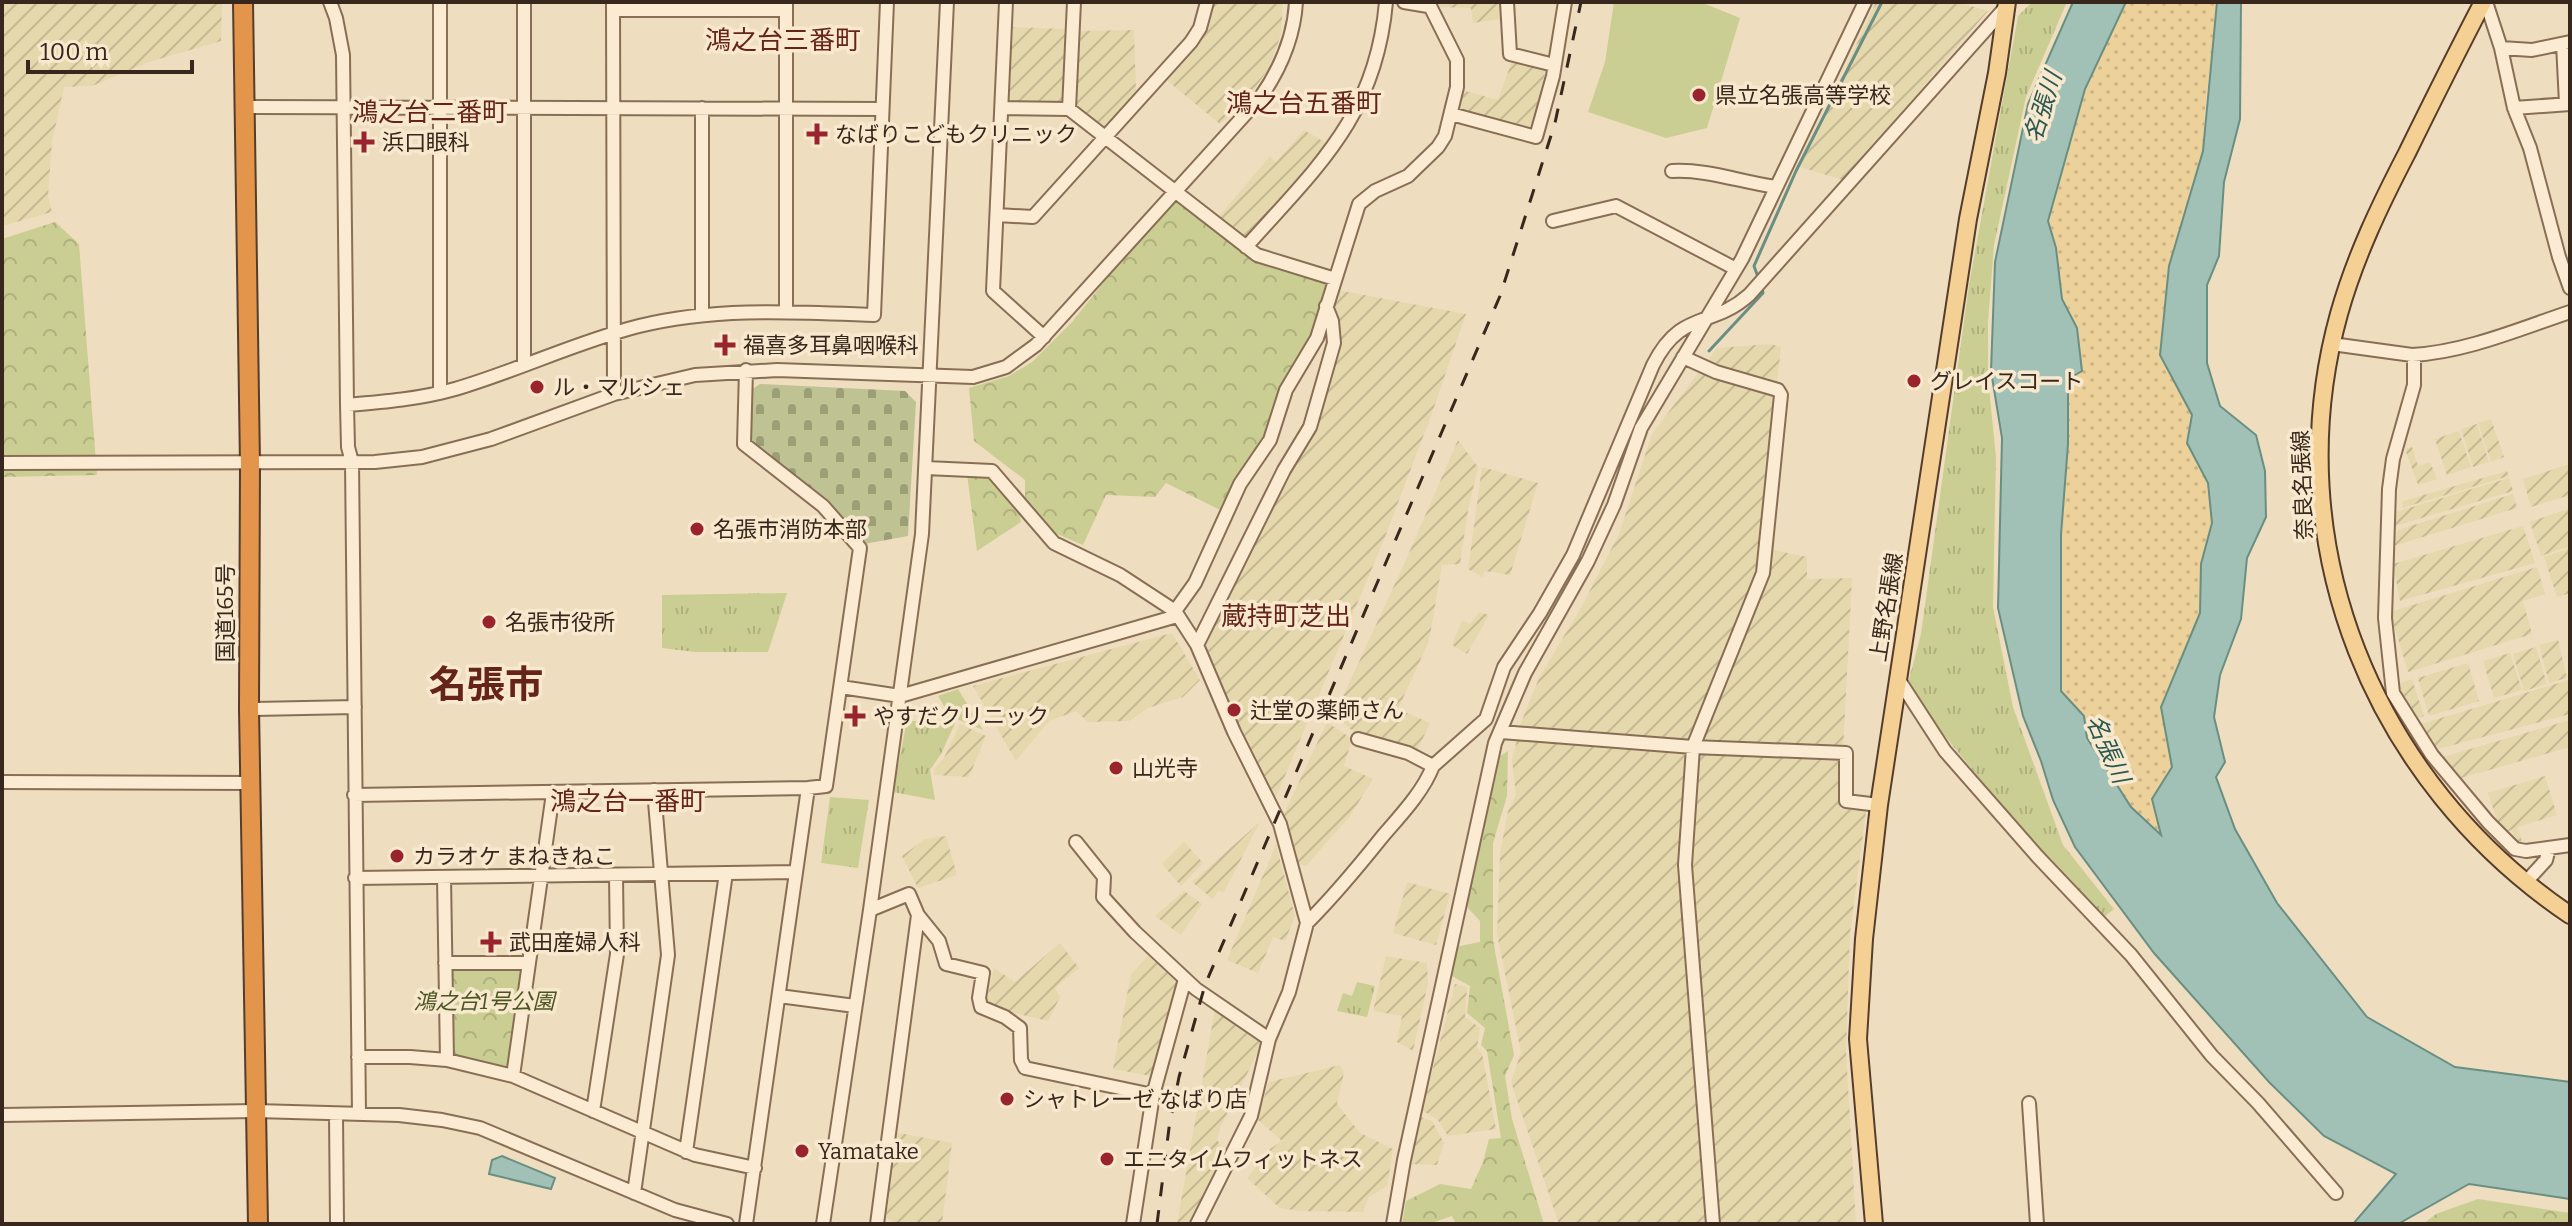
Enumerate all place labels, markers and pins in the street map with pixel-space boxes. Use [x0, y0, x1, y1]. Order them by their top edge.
place label: 県立名張高等学校 [1715, 82, 1891, 109]
marker: 県立名張高等学校 [1690, 86, 1708, 104]
place label: なばりこどもクリニック [835, 121, 1077, 148]
marker: なばりこどもクリニック [806, 123, 828, 145]
place label: 浜口眼科 [382, 129, 470, 156]
marker: 浜口眼科 [353, 131, 375, 153]
place label: 福喜多耳鼻咽喉科 [743, 332, 919, 359]
marker: 福喜多耳鼻咽喉科 [714, 334, 736, 356]
place label: グレイスコート [1930, 368, 2083, 395]
marker: グレイスコート [1905, 372, 1923, 390]
place label: ル・マルシェ [553, 374, 685, 401]
marker: ル・マルシェ [528, 378, 546, 396]
place label: 名張市消防本部 [713, 516, 867, 543]
marker: 名張市消防本部 [688, 520, 706, 538]
place label: 名張市役所 [505, 609, 615, 636]
marker: 名張市役所 [480, 613, 498, 631]
place label: 辻堂の薬師さん [1250, 697, 1404, 724]
marker: 辻堂の薬師さん [1225, 701, 1243, 719]
place label: やすだクリニック [873, 703, 1049, 730]
marker: やすだクリニック [844, 705, 866, 727]
place label: 山光寺 [1132, 755, 1198, 782]
marker: 山光寺 [1107, 759, 1125, 777]
place label: カラオケ まねきねこ [413, 843, 615, 870]
marker: カラオケ まねきねこ [388, 847, 406, 865]
place label: 武田産婦人科 [509, 929, 641, 956]
marker: 武田産婦人科 [480, 931, 502, 953]
place label: シャトレーゼ なばり店 [1023, 1086, 1247, 1113]
marker: シャトレーゼ なばり店 [998, 1090, 1016, 1108]
place label: Yamatake [818, 1138, 919, 1165]
marker: Yamatake [793, 1142, 811, 1160]
place label: エニタイムフィットネス [1123, 1146, 1363, 1173]
marker: エニタイムフィットネス [1098, 1150, 1116, 1168]

